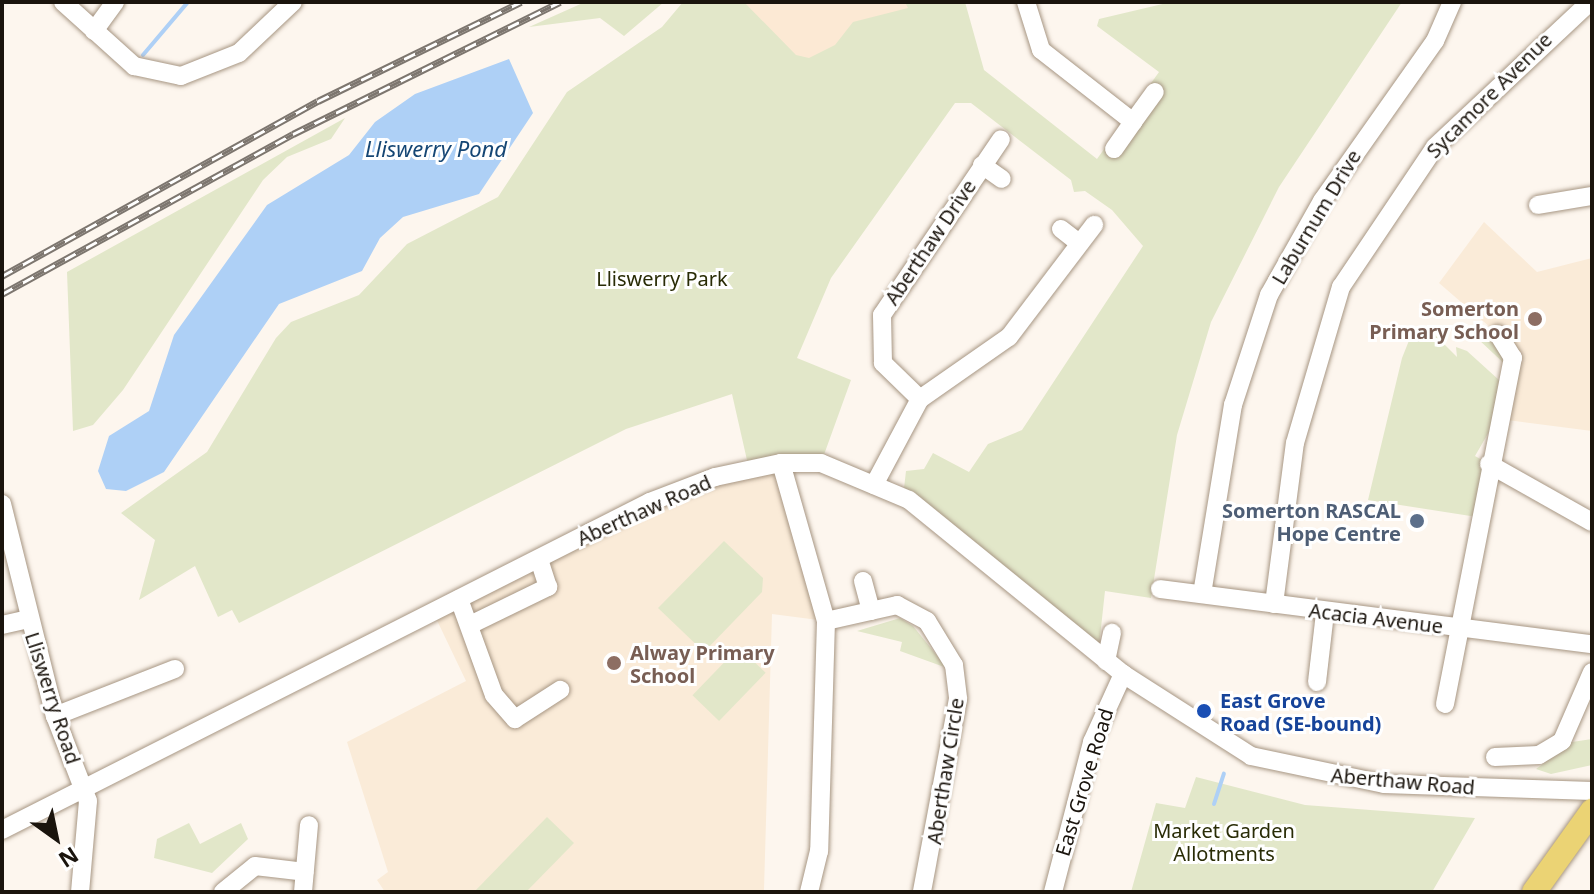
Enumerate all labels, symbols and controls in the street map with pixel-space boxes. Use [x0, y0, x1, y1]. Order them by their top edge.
street label: Sycamore Avenue [1421, 27, 1557, 163]
water label: Lliswerry Pond [365, 136, 507, 162]
street label: Laburnum Drive [1266, 145, 1366, 289]
street label: Aberthaw Drive [879, 175, 981, 309]
park label: Lliswerry Park [596, 266, 728, 290]
place label: Somerton Primary School [1369, 296, 1519, 343]
marker: Somerton Primary School [1526, 310, 1544, 328]
street label: Aberthaw Road [573, 470, 715, 550]
place label: Somerton RASCAL Hope Centre [1222, 498, 1401, 545]
marker: Somerton RASCAL Hope Centre [1408, 512, 1426, 530]
street label: Acacia Avenue [1308, 598, 1444, 638]
street label: Lliswerry Road [20, 629, 86, 767]
place label: Alway Primary School [630, 640, 775, 687]
marker: Alway Primary School [605, 654, 623, 672]
place label: East Grove Road (SE-bound) [1220, 688, 1381, 735]
street label: Aberthaw Circle [922, 696, 968, 846]
marker: East Grove Road (SE-bound) [1195, 702, 1213, 720]
street label: East Grove Road [1050, 705, 1118, 859]
street label: Aberthaw Road [1330, 763, 1476, 799]
north arrow [16, 798, 96, 878]
park label: Market Garden Allotments [1153, 818, 1295, 865]
text: N [53, 841, 85, 876]

